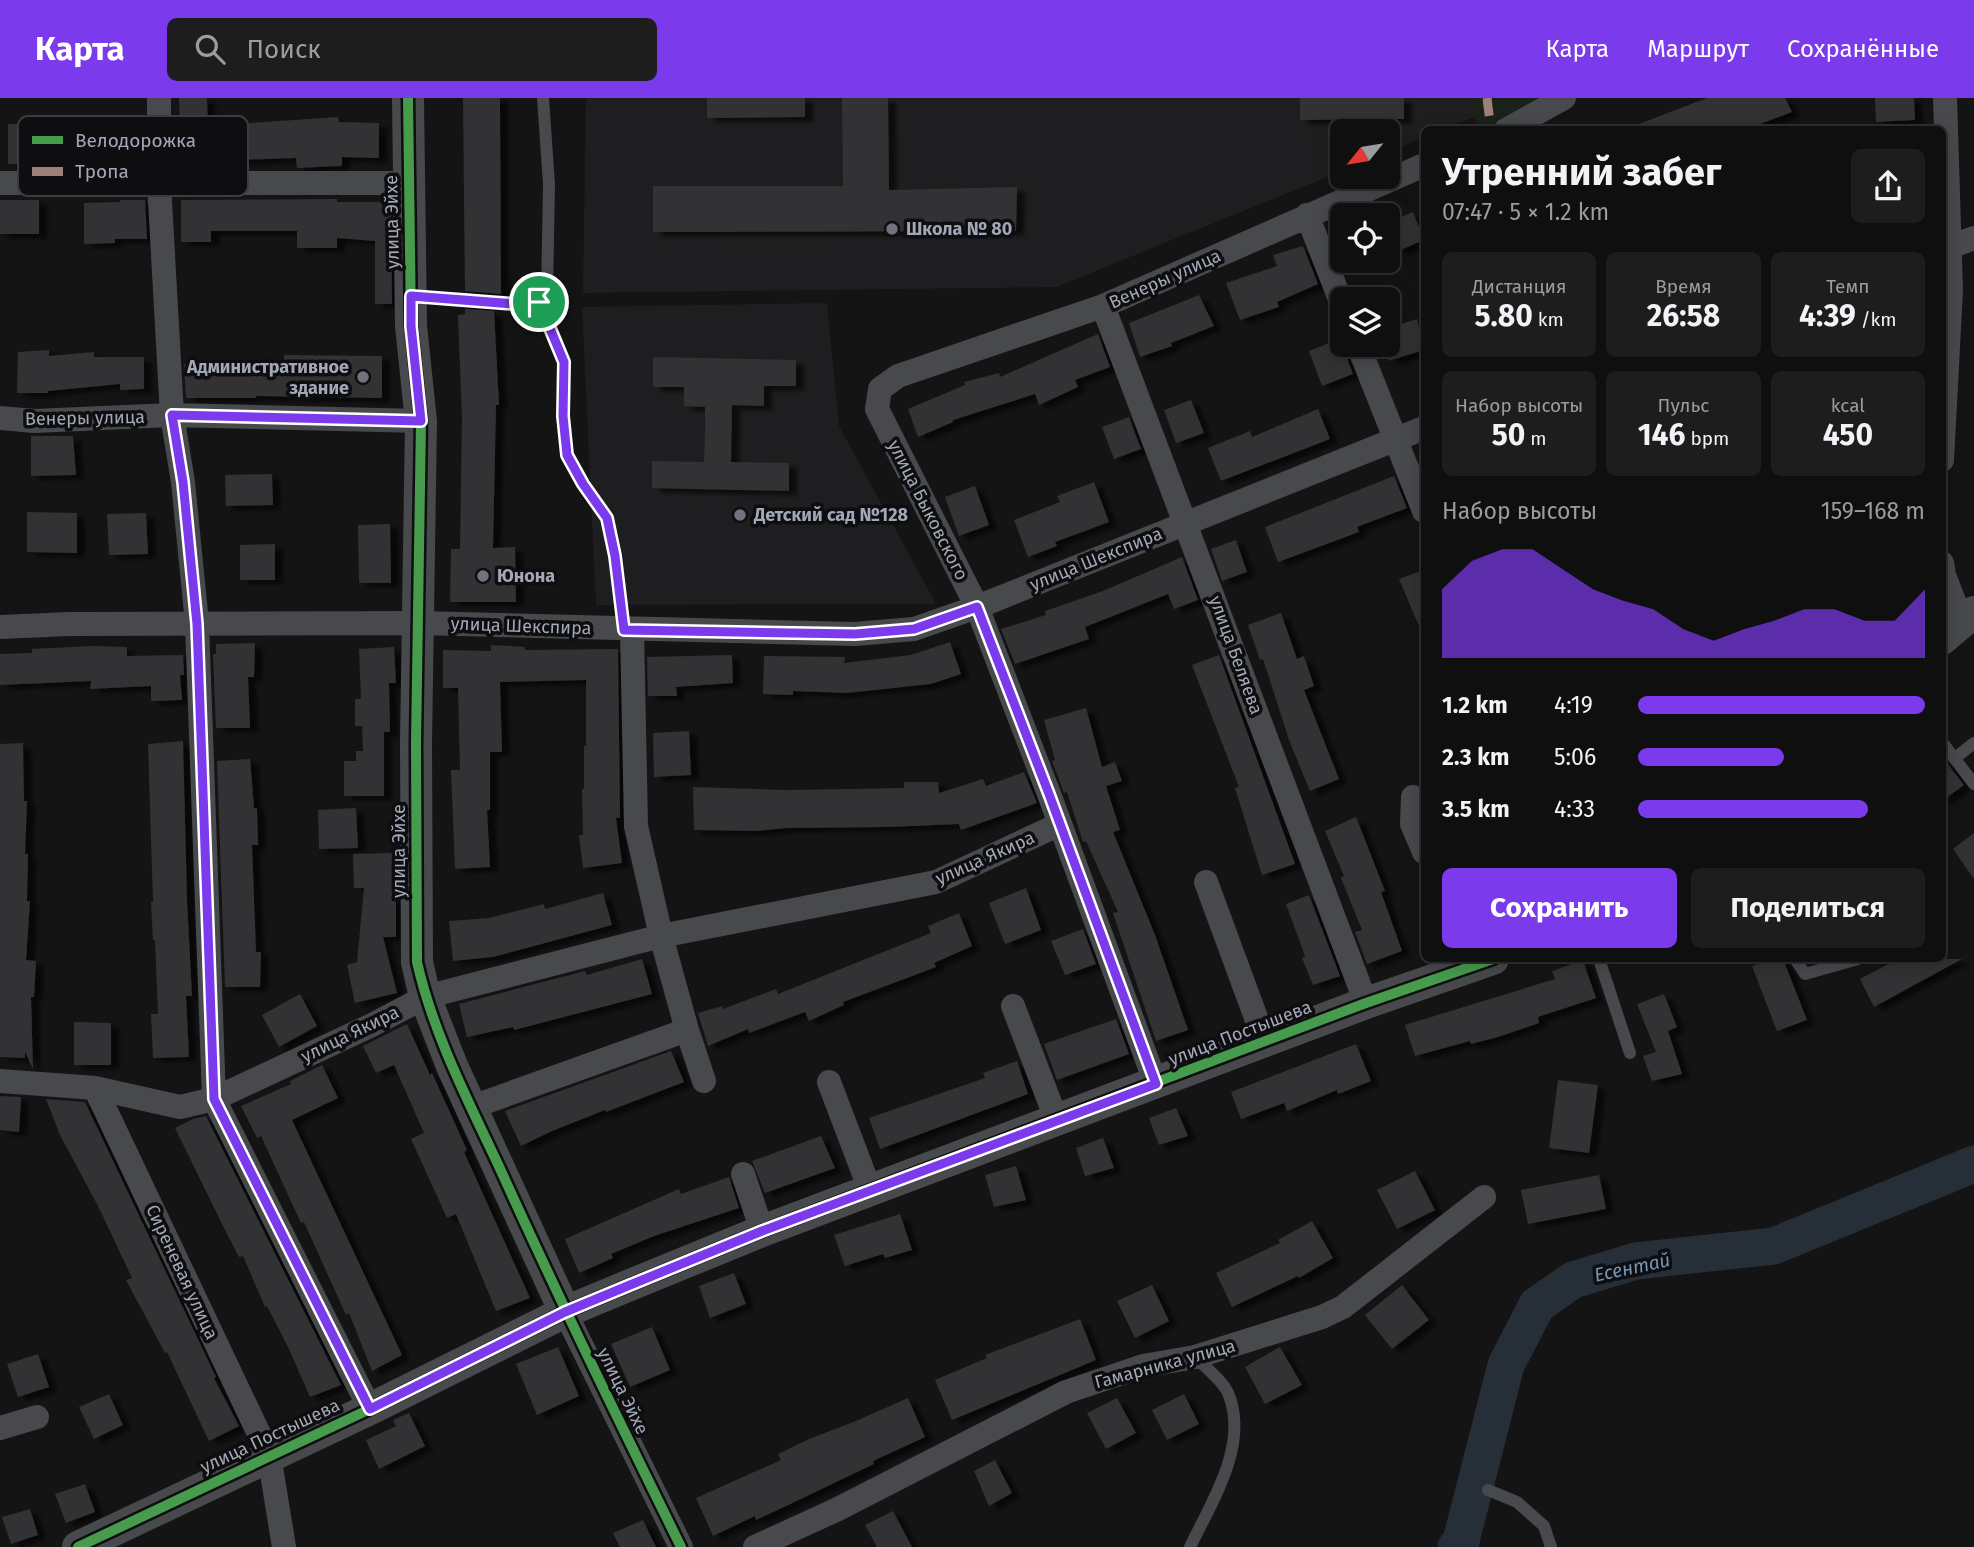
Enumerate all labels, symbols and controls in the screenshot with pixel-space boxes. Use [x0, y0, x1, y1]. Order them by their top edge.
search box [167, 18, 657, 81]
text: Карта [35, 29, 125, 69]
icon: search [191, 30, 229, 68]
text: Поиск [247, 34, 321, 65]
text: Карта [1546, 35, 1609, 63]
text: Маршрут [1647, 35, 1749, 63]
text: Сохранённые [1787, 35, 1939, 63]
legend [18, 116, 248, 196]
north arrow [1330, 119, 1400, 189]
map controls [1330, 119, 1400, 357]
text: Велодорожка [75, 129, 196, 152]
text: Утренний забег [1442, 149, 1721, 195]
button: share [1851, 149, 1925, 223]
text: Тропа [75, 160, 129, 183]
street label: улица Эйхе [380, 175, 404, 269]
text: 07:47 · 5 × 1.2 km [1442, 198, 1609, 226]
button: locate [1330, 203, 1400, 273]
place label: Школа № 80 [906, 218, 1012, 240]
marker: Школа № 80 [884, 221, 900, 237]
street label: Венеры улица [1106, 245, 1224, 313]
pin [509, 272, 569, 332]
text: Дистанция [1472, 275, 1566, 298]
text: Время [1655, 275, 1712, 298]
text: Темп [1826, 275, 1869, 298]
icon: arrive [520, 283, 558, 321]
button: layers [1330, 287, 1400, 357]
text: 5.80 [1475, 298, 1533, 334]
text: 26:58 [1647, 298, 1720, 334]
text: 4:39 [1799, 298, 1856, 334]
text: km [1533, 308, 1564, 331]
text: /km [1856, 308, 1897, 331]
place label: Административное здание [186, 356, 349, 399]
marker: Административное здание [355, 369, 371, 385]
text: Набор высоты [1455, 394, 1583, 417]
text: Пульс [1658, 394, 1709, 417]
text: kcal [1831, 394, 1865, 417]
street label: Венеры улица [25, 406, 145, 430]
text: 50 [1492, 417, 1525, 453]
text: 146 [1638, 417, 1685, 453]
text: 450 [1823, 417, 1873, 453]
text: m [1525, 427, 1547, 450]
text: bpm [1685, 427, 1729, 450]
street label: улица Быковского [883, 436, 973, 584]
text: Набор высоты [1442, 497, 1597, 525]
text: 159–168 m [1821, 497, 1925, 525]
place label: Детский сад №128 [753, 504, 908, 526]
marker: Детский сад №128 [732, 507, 748, 523]
street label: улица Шекспира [1027, 522, 1165, 596]
place label: Юнона [497, 565, 555, 587]
marker: Юнона [475, 568, 491, 584]
street label: улица Беляева [1204, 593, 1268, 717]
street label: улица Шекспира [450, 613, 592, 639]
text: 1.2 km [1442, 691, 1508, 719]
text: 4:19 [1554, 691, 1593, 719]
text: 2.3 km [1442, 743, 1509, 771]
text: 5:06 [1554, 743, 1596, 771]
text: 3.5 km [1442, 795, 1510, 823]
text: 4:33 [1554, 795, 1595, 823]
street label: улица Эйхе [388, 804, 410, 898]
street label: улица Якира [932, 826, 1038, 890]
button: Сохранить [1442, 868, 1677, 948]
button: Поделиться [1691, 868, 1925, 948]
street label: улица Постышева [1165, 996, 1315, 1070]
street label: улица Якира [297, 1001, 403, 1067]
street label: Сиреневая улица [141, 1201, 223, 1343]
water label: Есентай [1592, 1248, 1672, 1287]
street label: Гамарника улица [1092, 1335, 1238, 1393]
street label: улица Эйхе [593, 1344, 653, 1438]
street label: улица Постышева [197, 1394, 343, 1478]

